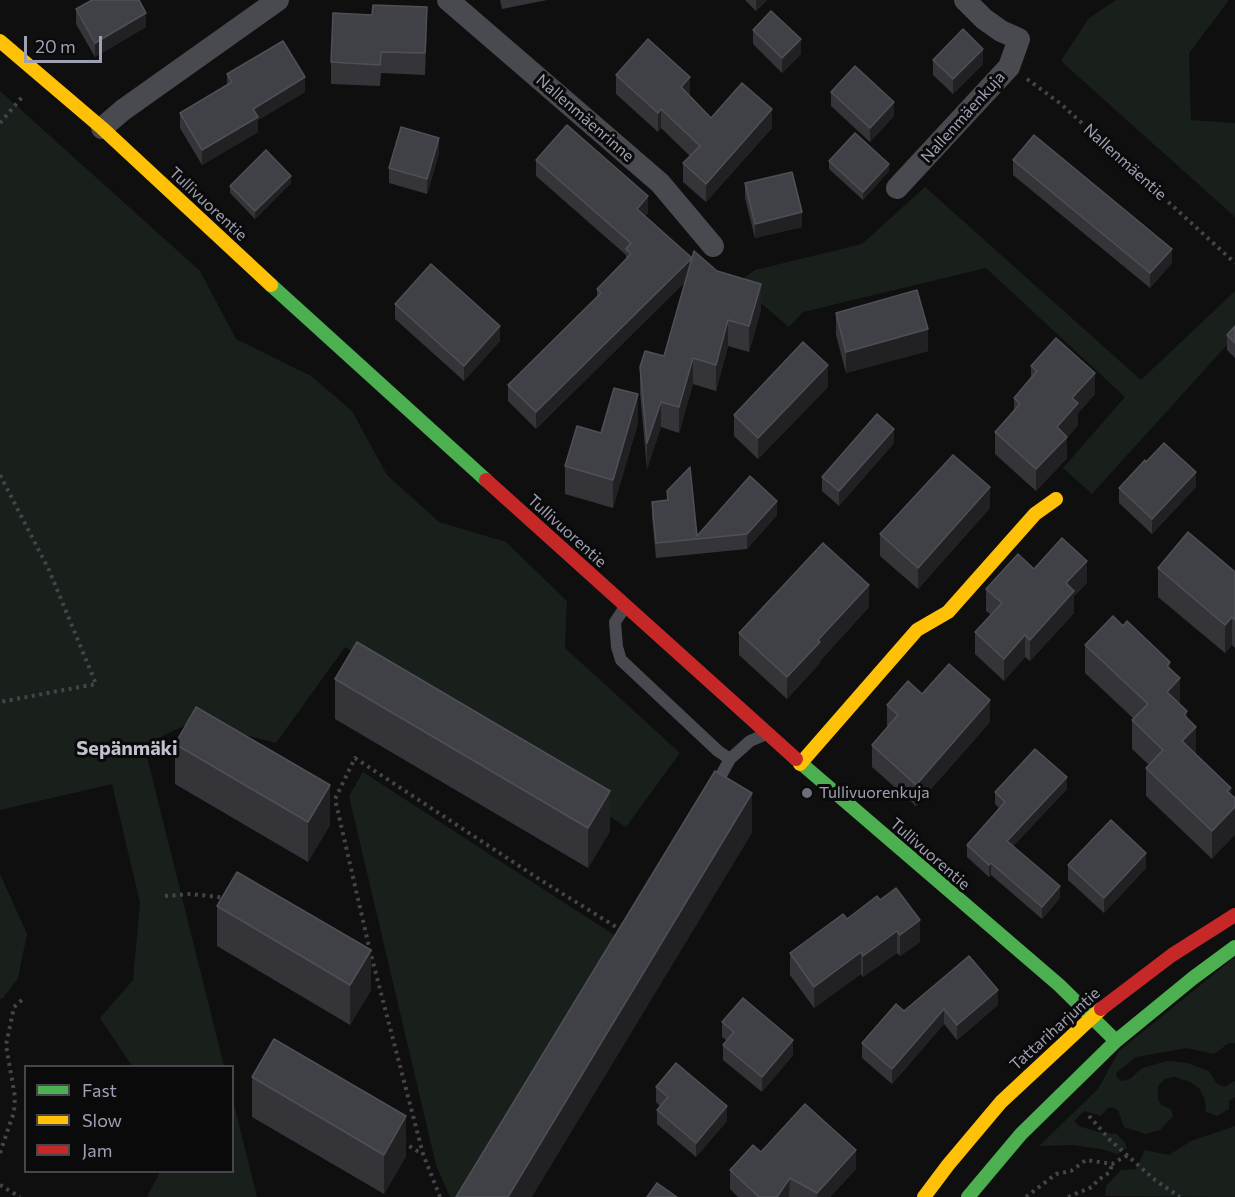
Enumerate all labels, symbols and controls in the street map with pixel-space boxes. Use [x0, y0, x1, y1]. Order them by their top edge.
scale bar [27, 24, 105, 62]
text: 20 m [35, 35, 76, 57]
street label: Nallenmäenkuja [917, 67, 1009, 167]
street label: Nallenmäenrinne [532, 70, 638, 166]
street label: Nallenmäentie [1080, 120, 1170, 204]
street label: Tullivuorentie [165, 163, 251, 245]
street label: Tullivuorentie [524, 491, 610, 571]
district label: Sepänmäki [76, 736, 178, 760]
place label: Tullivuorenkuja [819, 783, 930, 803]
marker: Tullivuorenkuja [800, 786, 814, 800]
street label: Tullivuorentie [886, 814, 974, 894]
street label: Tattariharjuntie [1006, 984, 1104, 1074]
legend [24, 1065, 234, 1173]
text: Fast [82, 1079, 117, 1101]
text: Slow [82, 1109, 122, 1131]
text: Jam [82, 1139, 112, 1161]

